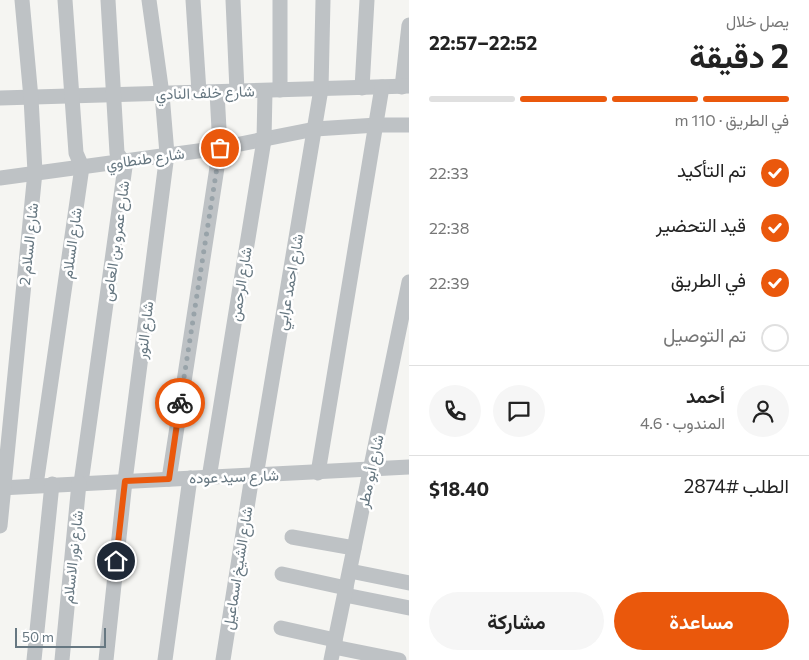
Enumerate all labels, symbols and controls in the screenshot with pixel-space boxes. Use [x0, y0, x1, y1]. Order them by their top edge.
text: يصل خلال [726, 11, 789, 30]
text: 22:52–22:57 [429, 31, 537, 54]
text: 2 دقيقة [689, 35, 789, 75]
street label: شارع خلف النادي [155, 81, 255, 108]
text: في الطريق · 110 m [675, 110, 789, 129]
pin [199, 127, 241, 169]
icon: bag [206, 134, 234, 162]
street label: شارع طنطاوي [105, 144, 186, 177]
text: تم التأكيد [677, 158, 746, 181]
icon: check [761, 159, 789, 187]
text: 22:33 [429, 163, 469, 182]
street label: شارع عمرو بن العاص [98, 179, 135, 303]
street label: شارع السلام 2 [15, 202, 44, 286]
street label: شارع السلام [57, 206, 88, 280]
text: قيد التحضير [656, 213, 746, 236]
icon: check [761, 214, 789, 242]
text: 22:38 [429, 218, 469, 237]
street label: شارع احمد عرابي [272, 232, 311, 333]
street label: شارع الرحمن [225, 245, 258, 323]
text: في الطريق [671, 268, 746, 291]
icon: check [761, 269, 789, 297]
text: 22:39 [429, 273, 469, 292]
street label: شارع النور [131, 300, 159, 361]
text: تم التوصيل [663, 323, 746, 346]
courier [155, 378, 205, 428]
text: أحمد [686, 384, 725, 407]
button: phone [429, 385, 481, 437]
button: chat [493, 385, 545, 437]
button: person [737, 385, 789, 437]
icon: bike [166, 389, 194, 417]
text: المندوب · 4.6 [640, 413, 725, 432]
street label: شارع أبو مطر [353, 433, 390, 511]
street label: شارع سيد عوده [189, 465, 279, 490]
text: الطلب #2874 [684, 474, 789, 497]
text: $18.40 [429, 477, 489, 500]
street label: شارع الشيخ اسماعيل [218, 505, 259, 631]
street label: شارع نور الاسلام [58, 509, 89, 605]
pin [95, 540, 137, 582]
icon: home [102, 547, 130, 575]
button: مشاركة [429, 592, 604, 650]
button: مساعدة [614, 592, 789, 650]
scale bar [15, 625, 106, 648]
text: 50 m [22, 628, 54, 645]

